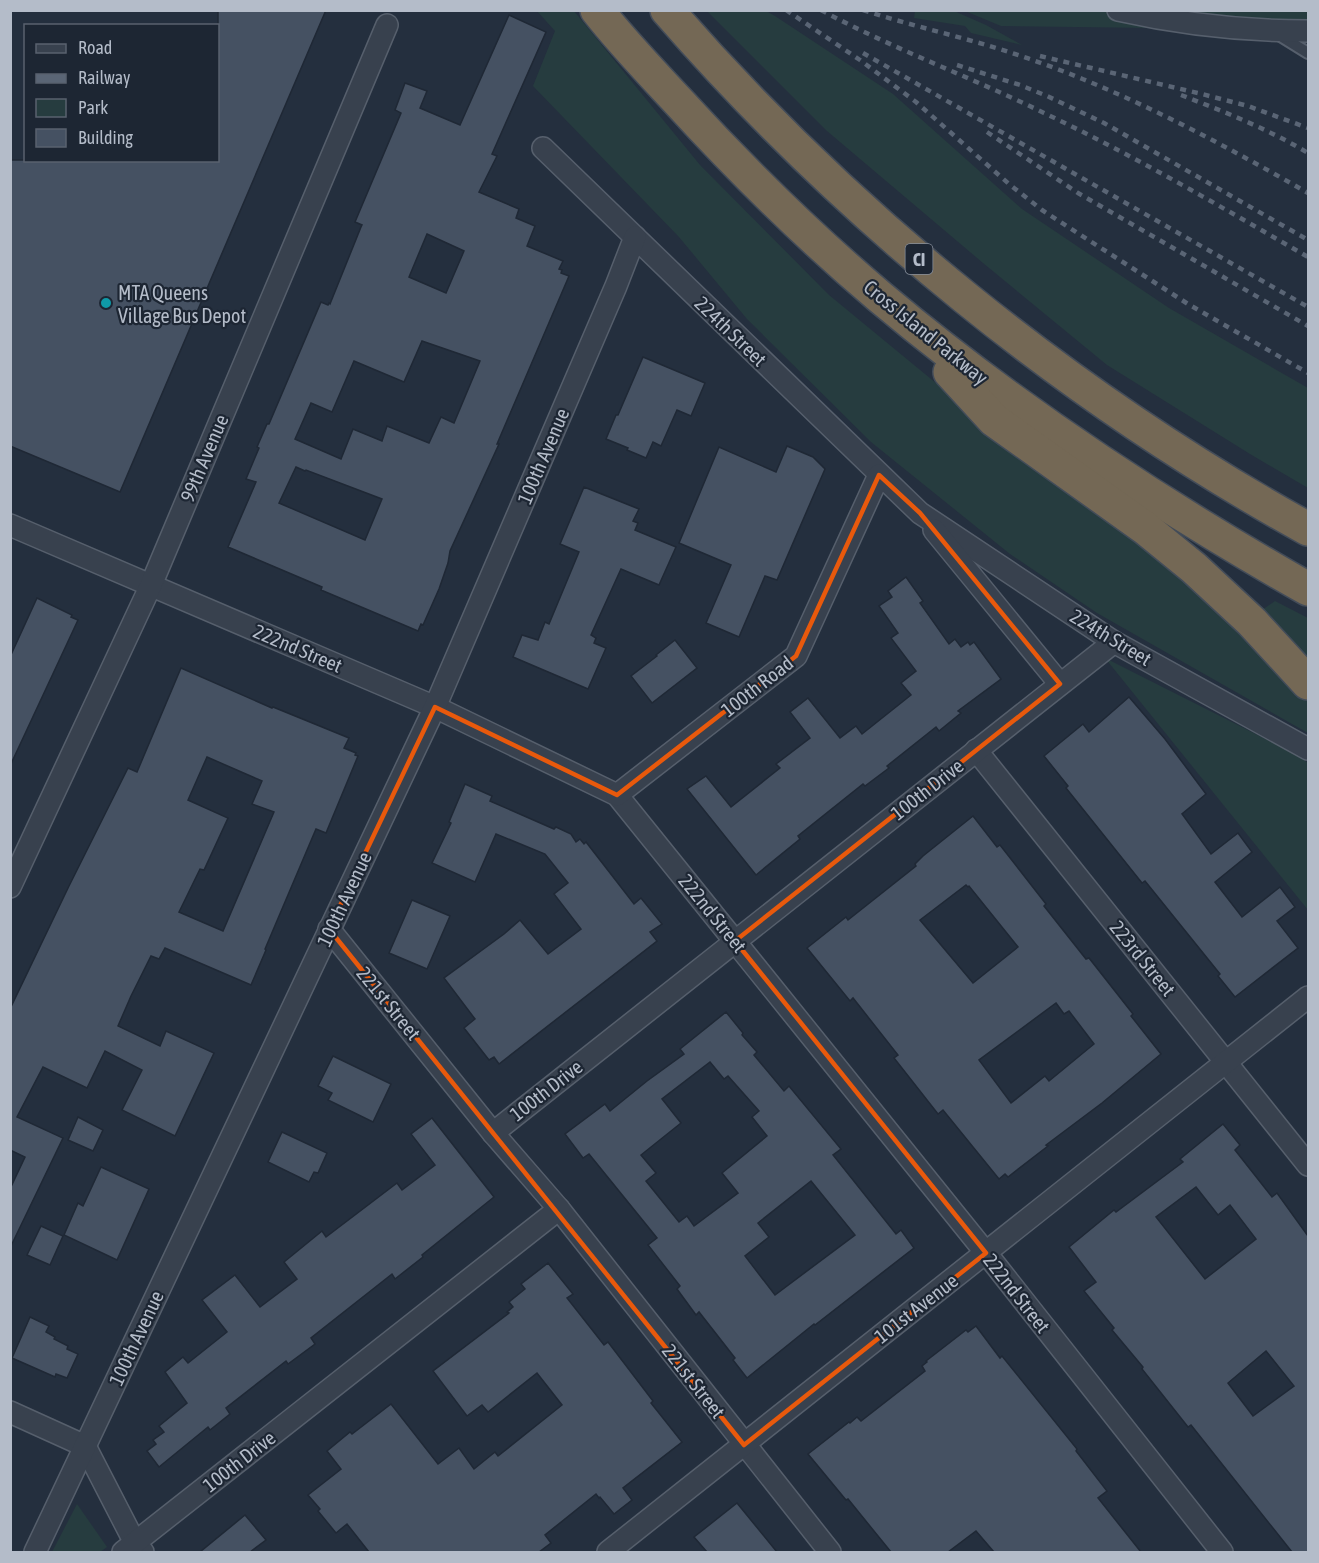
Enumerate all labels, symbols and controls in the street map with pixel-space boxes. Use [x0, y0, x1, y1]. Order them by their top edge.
legend [24, 24, 219, 162]
text: Road [78, 37, 112, 58]
text: Railway [78, 67, 130, 88]
text: Park [78, 97, 108, 118]
text: Building [78, 127, 133, 148]
road number: CI [906, 244, 932, 274]
street label: Cross Island Parkway [859, 275, 993, 389]
place label: MTA Queens Village Bus Depot [118, 281, 246, 327]
street label: 224th Street [691, 291, 772, 371]
marker: MTA Queens Village Bus Depot [99, 296, 113, 310]
street label: 100th Avenue [513, 405, 573, 507]
street label: 99th Avenue [175, 411, 233, 505]
street label: 224th Street [1066, 604, 1156, 670]
street label: 222nd Street [250, 619, 346, 677]
street label: 100th Road [717, 651, 797, 721]
street label: 100th Drive [886, 754, 968, 824]
street label: 100th Avenue [312, 848, 376, 950]
street label: 222nd Street [674, 869, 752, 957]
street label: 223rd Street [1106, 916, 1180, 1000]
street label: 221st Street [352, 962, 426, 1044]
street label: 100th Drive [505, 1055, 587, 1125]
street label: 222nd Street [979, 1249, 1055, 1337]
street label: 101st Avenue [870, 1268, 962, 1348]
street label: 100th Avenue [104, 1287, 168, 1389]
street label: 221st Street [658, 1339, 730, 1423]
street label: 100th Drive [198, 1426, 280, 1496]

